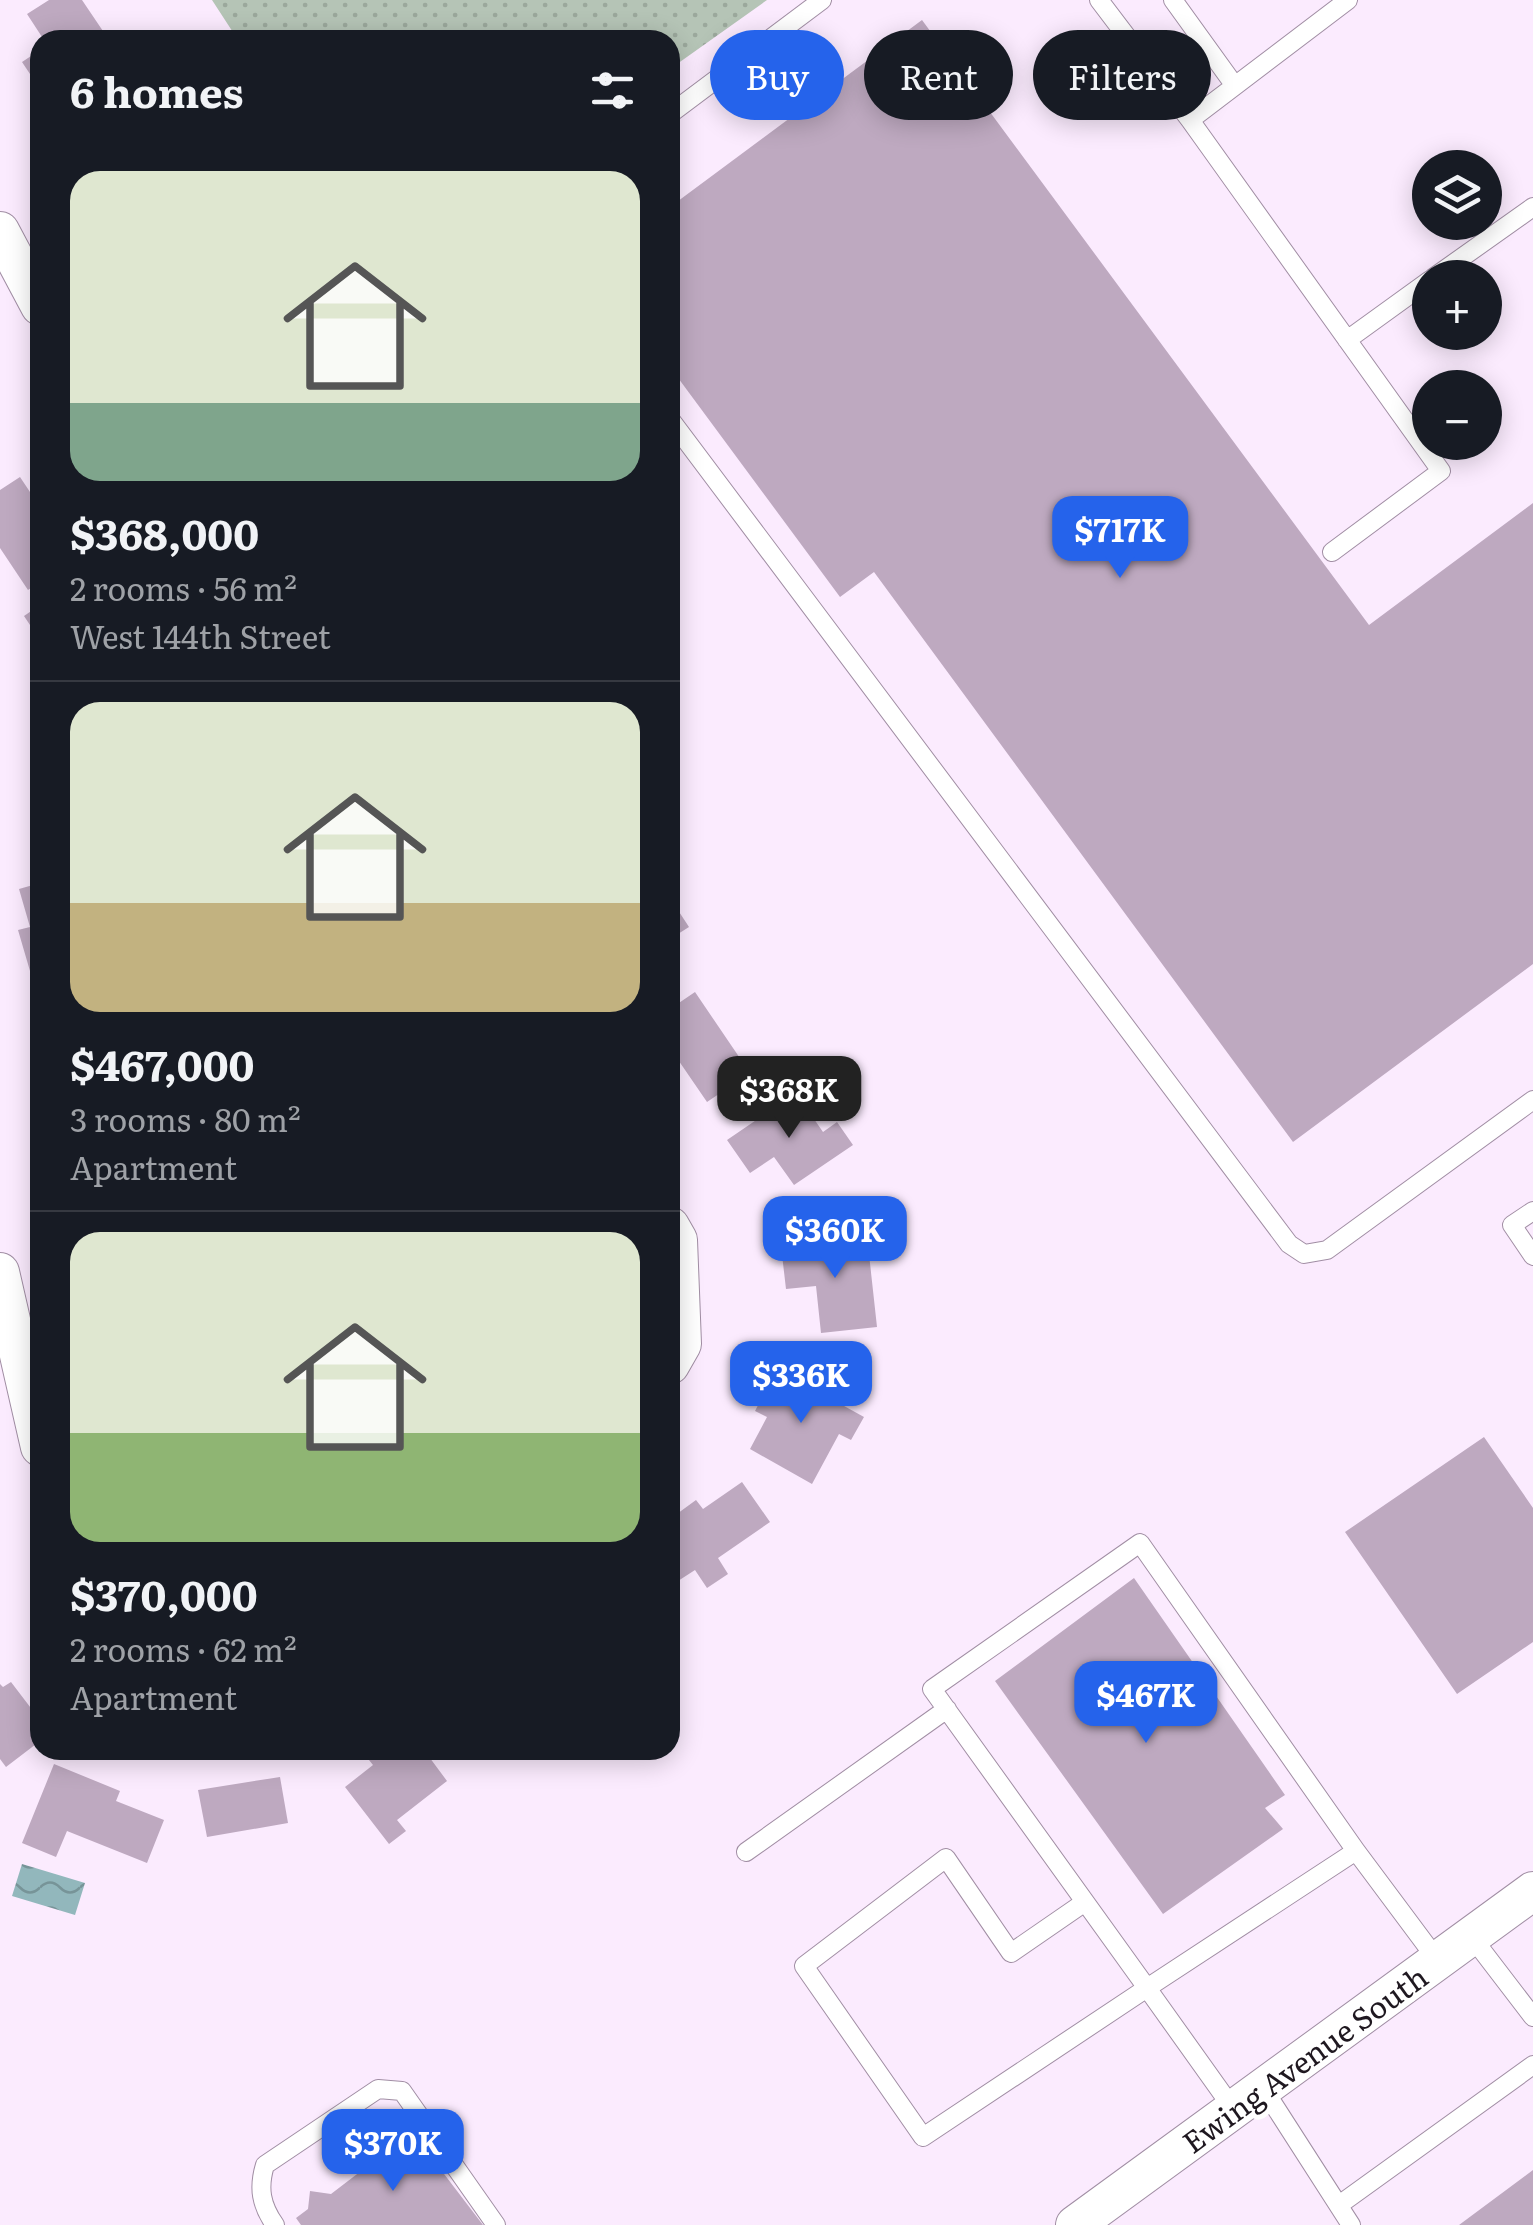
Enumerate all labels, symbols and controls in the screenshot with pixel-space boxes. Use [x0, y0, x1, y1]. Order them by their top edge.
chip: Buy [710, 30, 844, 120]
chip: Rent [864, 30, 1013, 120]
chip: Filters [1033, 30, 1211, 120]
text: 6 homes [70, 59, 244, 121]
icon: filters [585, 63, 640, 118]
map controls [1412, 150, 1502, 460]
button: layers [1412, 150, 1502, 240]
icon: home [265, 236, 445, 416]
button: + [1412, 260, 1502, 350]
button: − [1412, 370, 1502, 460]
pin: $717K [1050, 496, 1190, 581]
text: $368,000 [70, 501, 259, 563]
text: $717K [1074, 504, 1166, 552]
text: 2 rooms · 56 m² [70, 563, 297, 611]
text: West 144th Street [70, 611, 331, 659]
icon: home [265, 767, 445, 947]
text: $467,000 [70, 1032, 254, 1094]
pin: $368K [719, 1056, 859, 1141]
text: $368K [739, 1064, 839, 1112]
text: 3 rooms · 80 m² [70, 1094, 301, 1142]
text: Apartment [70, 1142, 237, 1190]
pin: $360K [765, 1196, 905, 1281]
text: $360K [785, 1204, 885, 1252]
icon: home [265, 1297, 445, 1477]
pin: $336K [731, 1341, 871, 1426]
text: $336K [752, 1349, 850, 1397]
text: $370,000 [70, 1562, 258, 1624]
text: 2 rooms · 62 m² [70, 1624, 297, 1672]
pin: $467K [1076, 1661, 1216, 1746]
text: $467K [1096, 1669, 1196, 1717]
text: Apartment [70, 1672, 237, 1720]
street label: Ewing Avenue South [1172, 1954, 1436, 2162]
pin: $370K [323, 2109, 463, 2194]
text: $370K [344, 2117, 442, 2165]

